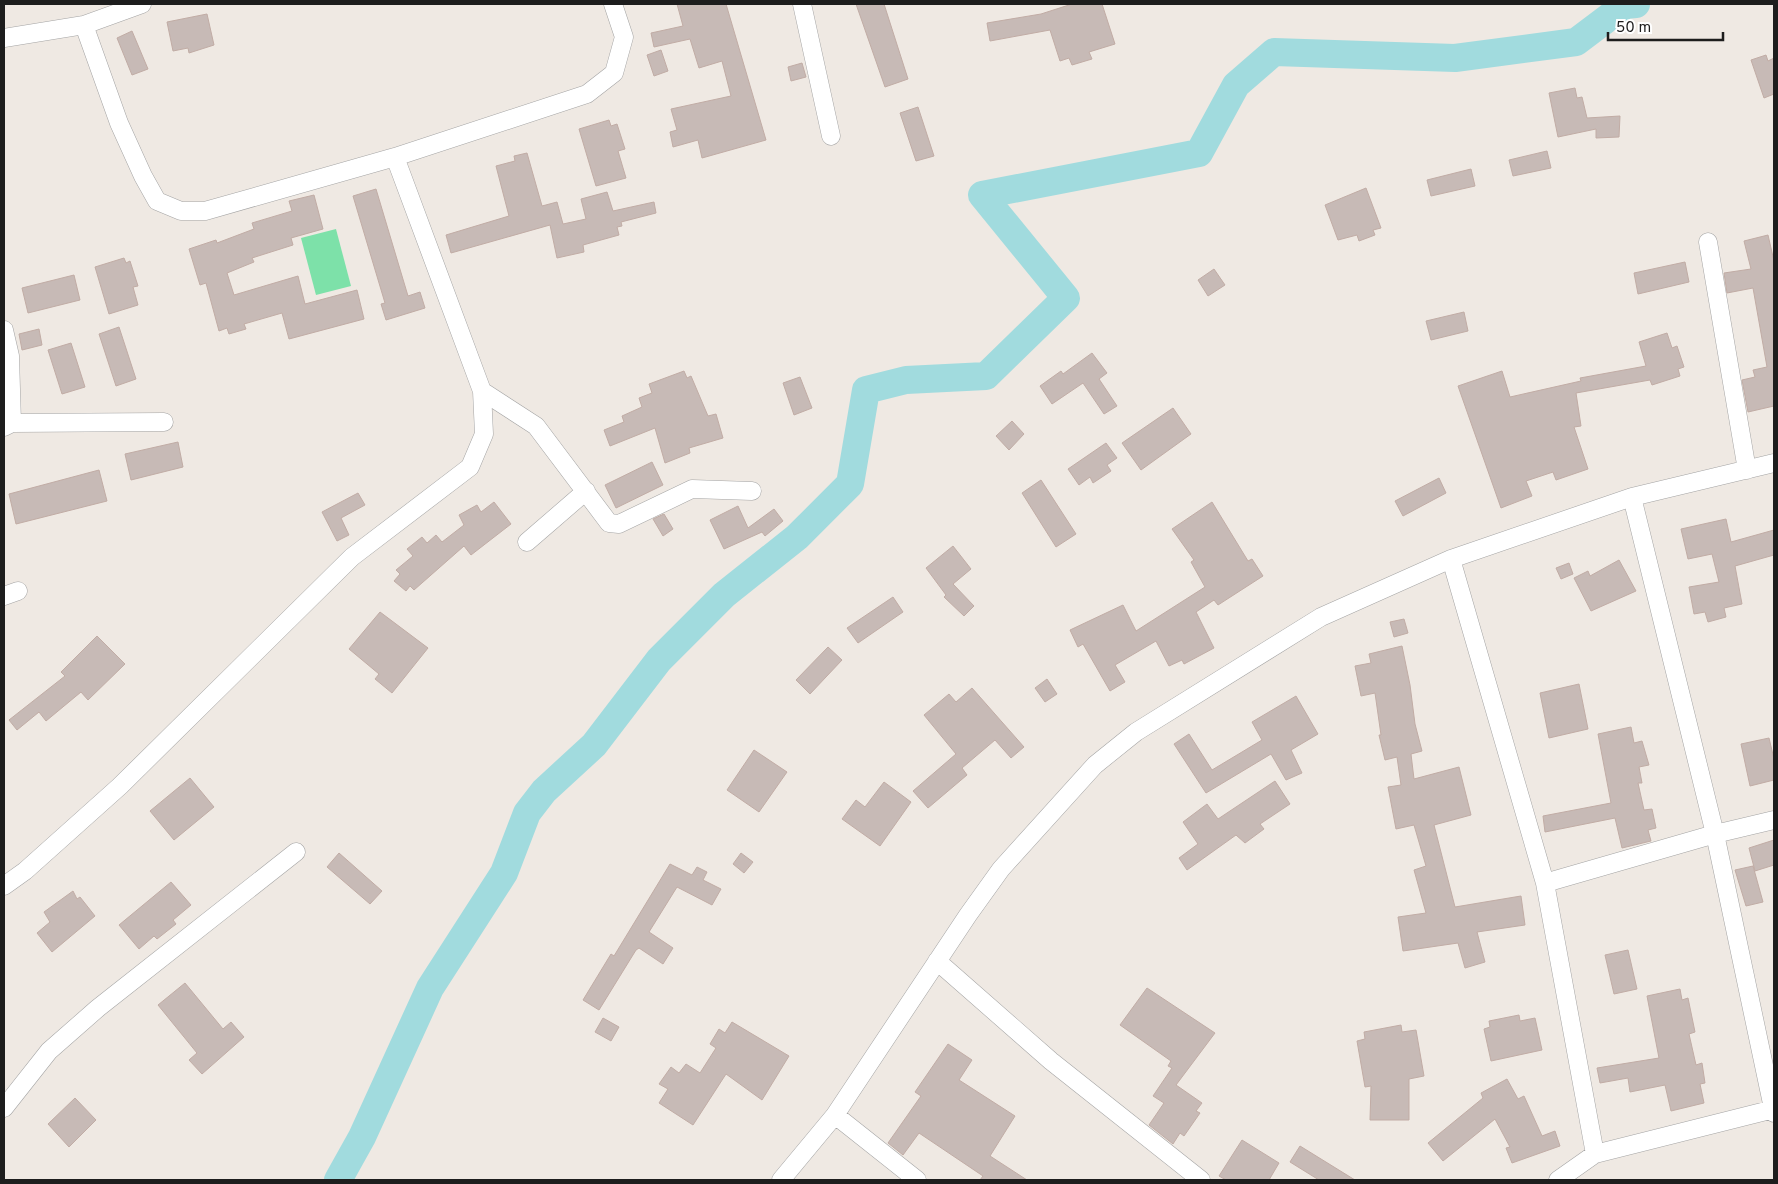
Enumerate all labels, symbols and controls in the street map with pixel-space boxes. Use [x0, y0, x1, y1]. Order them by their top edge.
scale bar [1608, 10, 1723, 42]
text: 50 m [1616, 19, 1651, 38]

